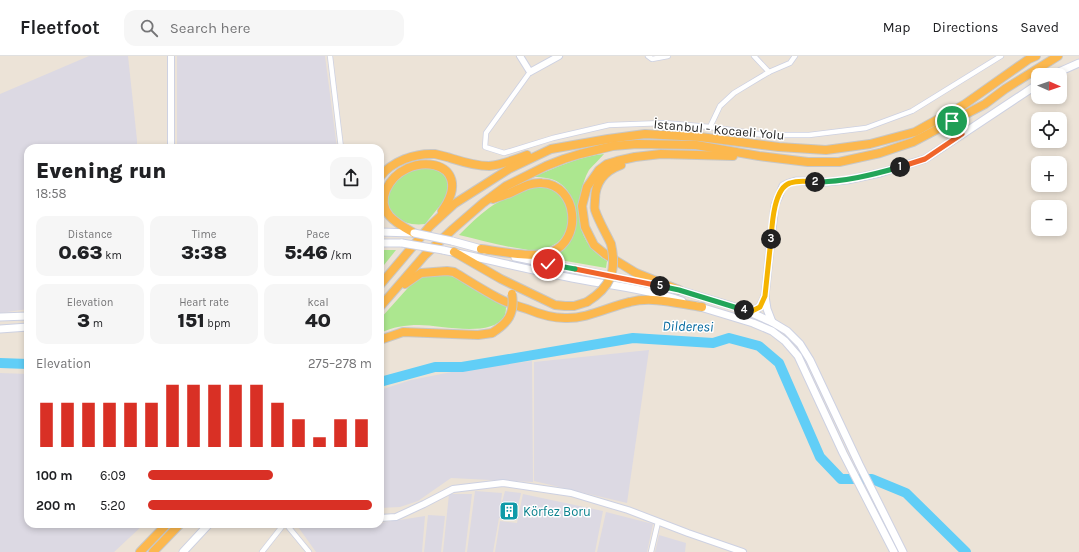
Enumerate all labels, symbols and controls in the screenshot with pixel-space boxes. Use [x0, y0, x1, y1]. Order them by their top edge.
search box [124, 10, 404, 46]
text: Fleetfoot [20, 17, 100, 39]
icon: search [138, 17, 160, 39]
text: Search here [170, 19, 250, 37]
text: Map [883, 19, 911, 36]
text: Directions [933, 19, 998, 36]
text: Saved [1020, 19, 1059, 36]
north arrow [1031, 68, 1067, 104]
map controls [1031, 68, 1067, 236]
pin [935, 104, 969, 138]
icon: arrive [941, 110, 963, 132]
button: locate [1031, 112, 1067, 148]
street label: İstanbul - Kocaeli Yolu [653, 116, 785, 143]
button: + [1031, 156, 1067, 192]
button: share [330, 157, 372, 199]
pin: 1 [890, 157, 910, 177]
text: Evening run [36, 158, 166, 184]
text: 1 [898, 160, 902, 173]
pin: 2 [805, 172, 825, 192]
text: 2 [812, 175, 818, 188]
text: 18:58 [36, 186, 67, 201]
button: − [1031, 200, 1067, 236]
text: Distance [68, 228, 112, 241]
text: Time [192, 228, 216, 241]
text: Pace [306, 228, 330, 241]
pin: 3 [761, 229, 781, 249]
text: 3 [768, 232, 774, 245]
text: 0.63 [58, 241, 103, 264]
text: 3:38 [181, 241, 227, 264]
text: 5:46 [284, 241, 328, 264]
pin [531, 247, 565, 281]
text: km [103, 249, 122, 262]
text: /km [328, 249, 352, 262]
icon: check [537, 253, 559, 275]
pin: 5 [650, 276, 670, 296]
text: 5 [657, 279, 663, 292]
text: Elevation [67, 296, 113, 309]
text: Heart rate [179, 296, 229, 309]
text: kcal [307, 296, 329, 309]
pin: 4 [734, 300, 754, 320]
text: 4 [741, 303, 747, 316]
text: 3 [77, 309, 90, 332]
text: 151 [177, 309, 205, 332]
text: 40 [305, 309, 331, 332]
text: m [90, 317, 103, 330]
text: bpm [205, 317, 231, 330]
water label: Dilderesi [662, 318, 714, 335]
text: Elevation [36, 356, 91, 371]
text: 275–278 m [308, 356, 372, 371]
text: 100 m [36, 468, 73, 483]
text: 6:09 [100, 468, 126, 483]
text: 200 m [36, 498, 76, 513]
text: 5:20 [100, 498, 126, 513]
building icon: Körfez Boru [498, 500, 520, 522]
place label: Körfez Boru [523, 504, 591, 519]

